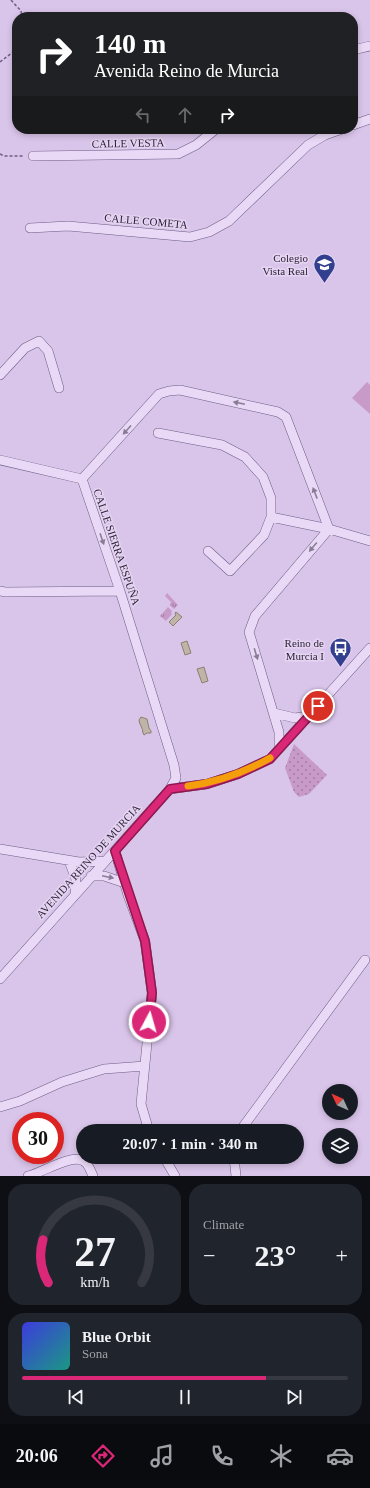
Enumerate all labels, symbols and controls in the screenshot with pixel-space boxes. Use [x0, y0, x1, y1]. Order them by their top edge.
icon: right [28, 28, 80, 80]
text: 140 m [94, 28, 166, 59]
text: Avenida Reino de Murcia [94, 61, 279, 81]
icon: left [132, 104, 154, 126]
icon: ahead [174, 104, 196, 126]
icon: right [216, 104, 238, 126]
street label: CALLE VESTA [92, 136, 164, 150]
street label: CALLE COMETA [104, 211, 188, 231]
school or university icon: Colegio Vista Real [311, 251, 337, 284]
place label: Colegio Vista Real [263, 252, 308, 277]
one-way arrow [233, 400, 246, 406]
one-way arrow [123, 425, 132, 434]
one-way arrow [311, 486, 317, 498]
street label: CALLE SIERRA ESPUÑA [91, 487, 143, 607]
one-way arrow [99, 533, 105, 545]
one-way arrow [309, 542, 318, 553]
bus stop icon: Reino de Murcia I [327, 636, 353, 669]
place label: Reino de Murcia I [285, 637, 324, 662]
one-way arrow [253, 648, 259, 660]
pin [301, 689, 335, 723]
icon: arrive [307, 695, 329, 717]
street label: AVENIDA REINO DE MURCIA [34, 802, 142, 920]
one-way arrow [102, 875, 115, 881]
position arrow [128, 1001, 170, 1043]
north arrow [322, 1084, 358, 1120]
map controls [322, 1084, 358, 1164]
speed limit sign: 30 [12, 1112, 64, 1164]
button: layers [322, 1128, 358, 1164]
text: 20:07 · 1 min · 340 m [123, 1136, 258, 1152]
text: Climate [203, 1217, 244, 1232]
text: 27 [74, 1228, 115, 1274]
text: 23° [255, 1239, 297, 1272]
text: − [203, 1243, 215, 1268]
text: + [336, 1243, 348, 1268]
text: km/h [80, 1273, 109, 1289]
text: Blue Orbit [82, 1329, 151, 1345]
text: Sona [82, 1346, 108, 1361]
icon: previous [65, 1386, 87, 1408]
icon: pause [174, 1386, 196, 1408]
icon: next [283, 1386, 305, 1408]
icon: directions [89, 1442, 117, 1470]
icon: music [148, 1442, 176, 1470]
icon: phone [208, 1442, 236, 1470]
icon: climate [267, 1442, 295, 1470]
icon: car [326, 1442, 354, 1470]
text: 20:06 [16, 1446, 58, 1466]

